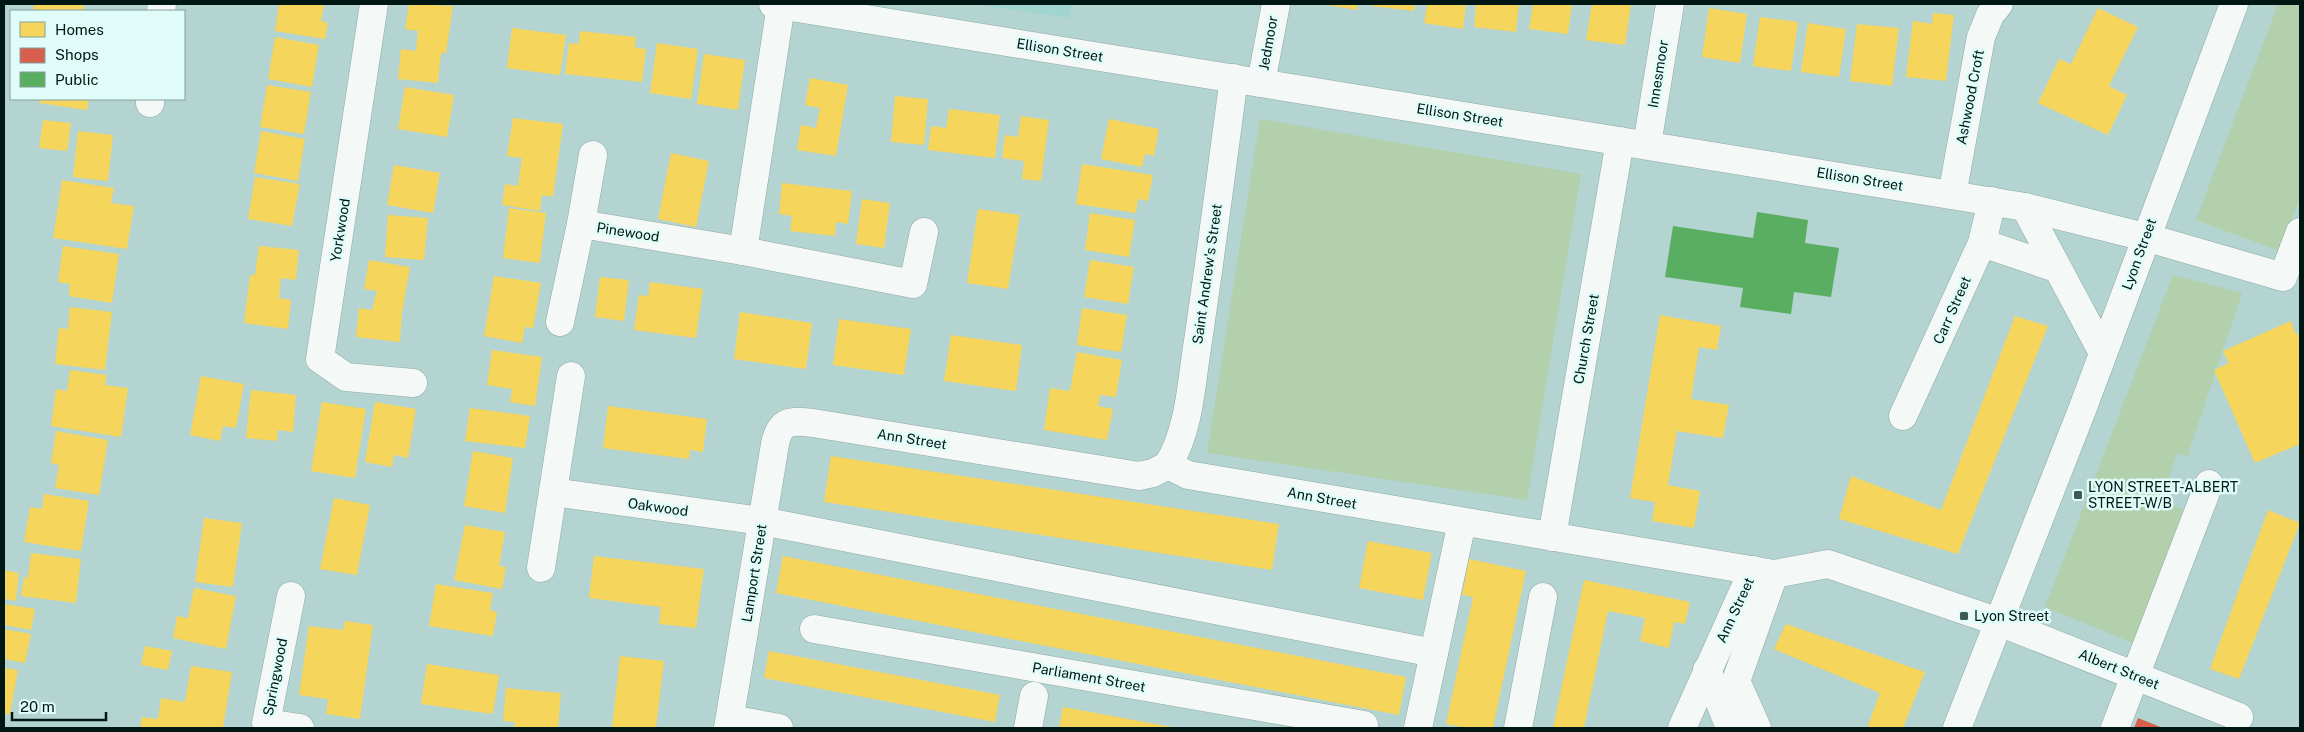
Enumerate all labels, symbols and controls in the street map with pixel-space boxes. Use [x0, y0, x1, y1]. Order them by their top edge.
legend [10, 10, 185, 100]
street label: Jedmoor [1255, 14, 1281, 72]
text: Homes [55, 21, 104, 38]
street label: Ellison Street [1016, 35, 1104, 65]
street label: Innesmoor [1645, 39, 1671, 109]
text: Shops [55, 46, 99, 63]
street label: Ashwood Croft [1953, 48, 1987, 146]
text: Public [55, 71, 99, 88]
street label: Ellison Street [1416, 100, 1504, 130]
street label: Ellison Street [1816, 164, 1904, 194]
street label: Yorkwood [327, 197, 353, 263]
street label: Saint Andrew's Street [1189, 203, 1225, 345]
street label: Lyon Street [2119, 216, 2159, 292]
street label: Pinewood [595, 219, 661, 245]
street label: Carr Street [1930, 274, 1974, 346]
street label: Church Street [1570, 293, 1602, 385]
street label: Ann Street [876, 426, 948, 452]
place label: LYON STREET-ALBERT STREET-W/B [2088, 479, 2238, 511]
street label: Ann Street [1286, 484, 1358, 512]
marker: LYON STREET-ALBERT STREET-W/B [2072, 489, 2084, 501]
street label: Oakwood [627, 495, 689, 519]
street label: Lamport Street [738, 523, 770, 623]
street label: Ann Street [1713, 575, 1757, 645]
place label: Lyon Street [1974, 608, 2049, 624]
marker: Lyon Street [1958, 610, 1970, 622]
street label: Springwood [260, 637, 290, 717]
street label: Albert Street [2076, 646, 2162, 692]
street label: Parliament Street [1031, 659, 1147, 695]
scale bar [12, 690, 106, 722]
text: 20 m [20, 698, 55, 715]

